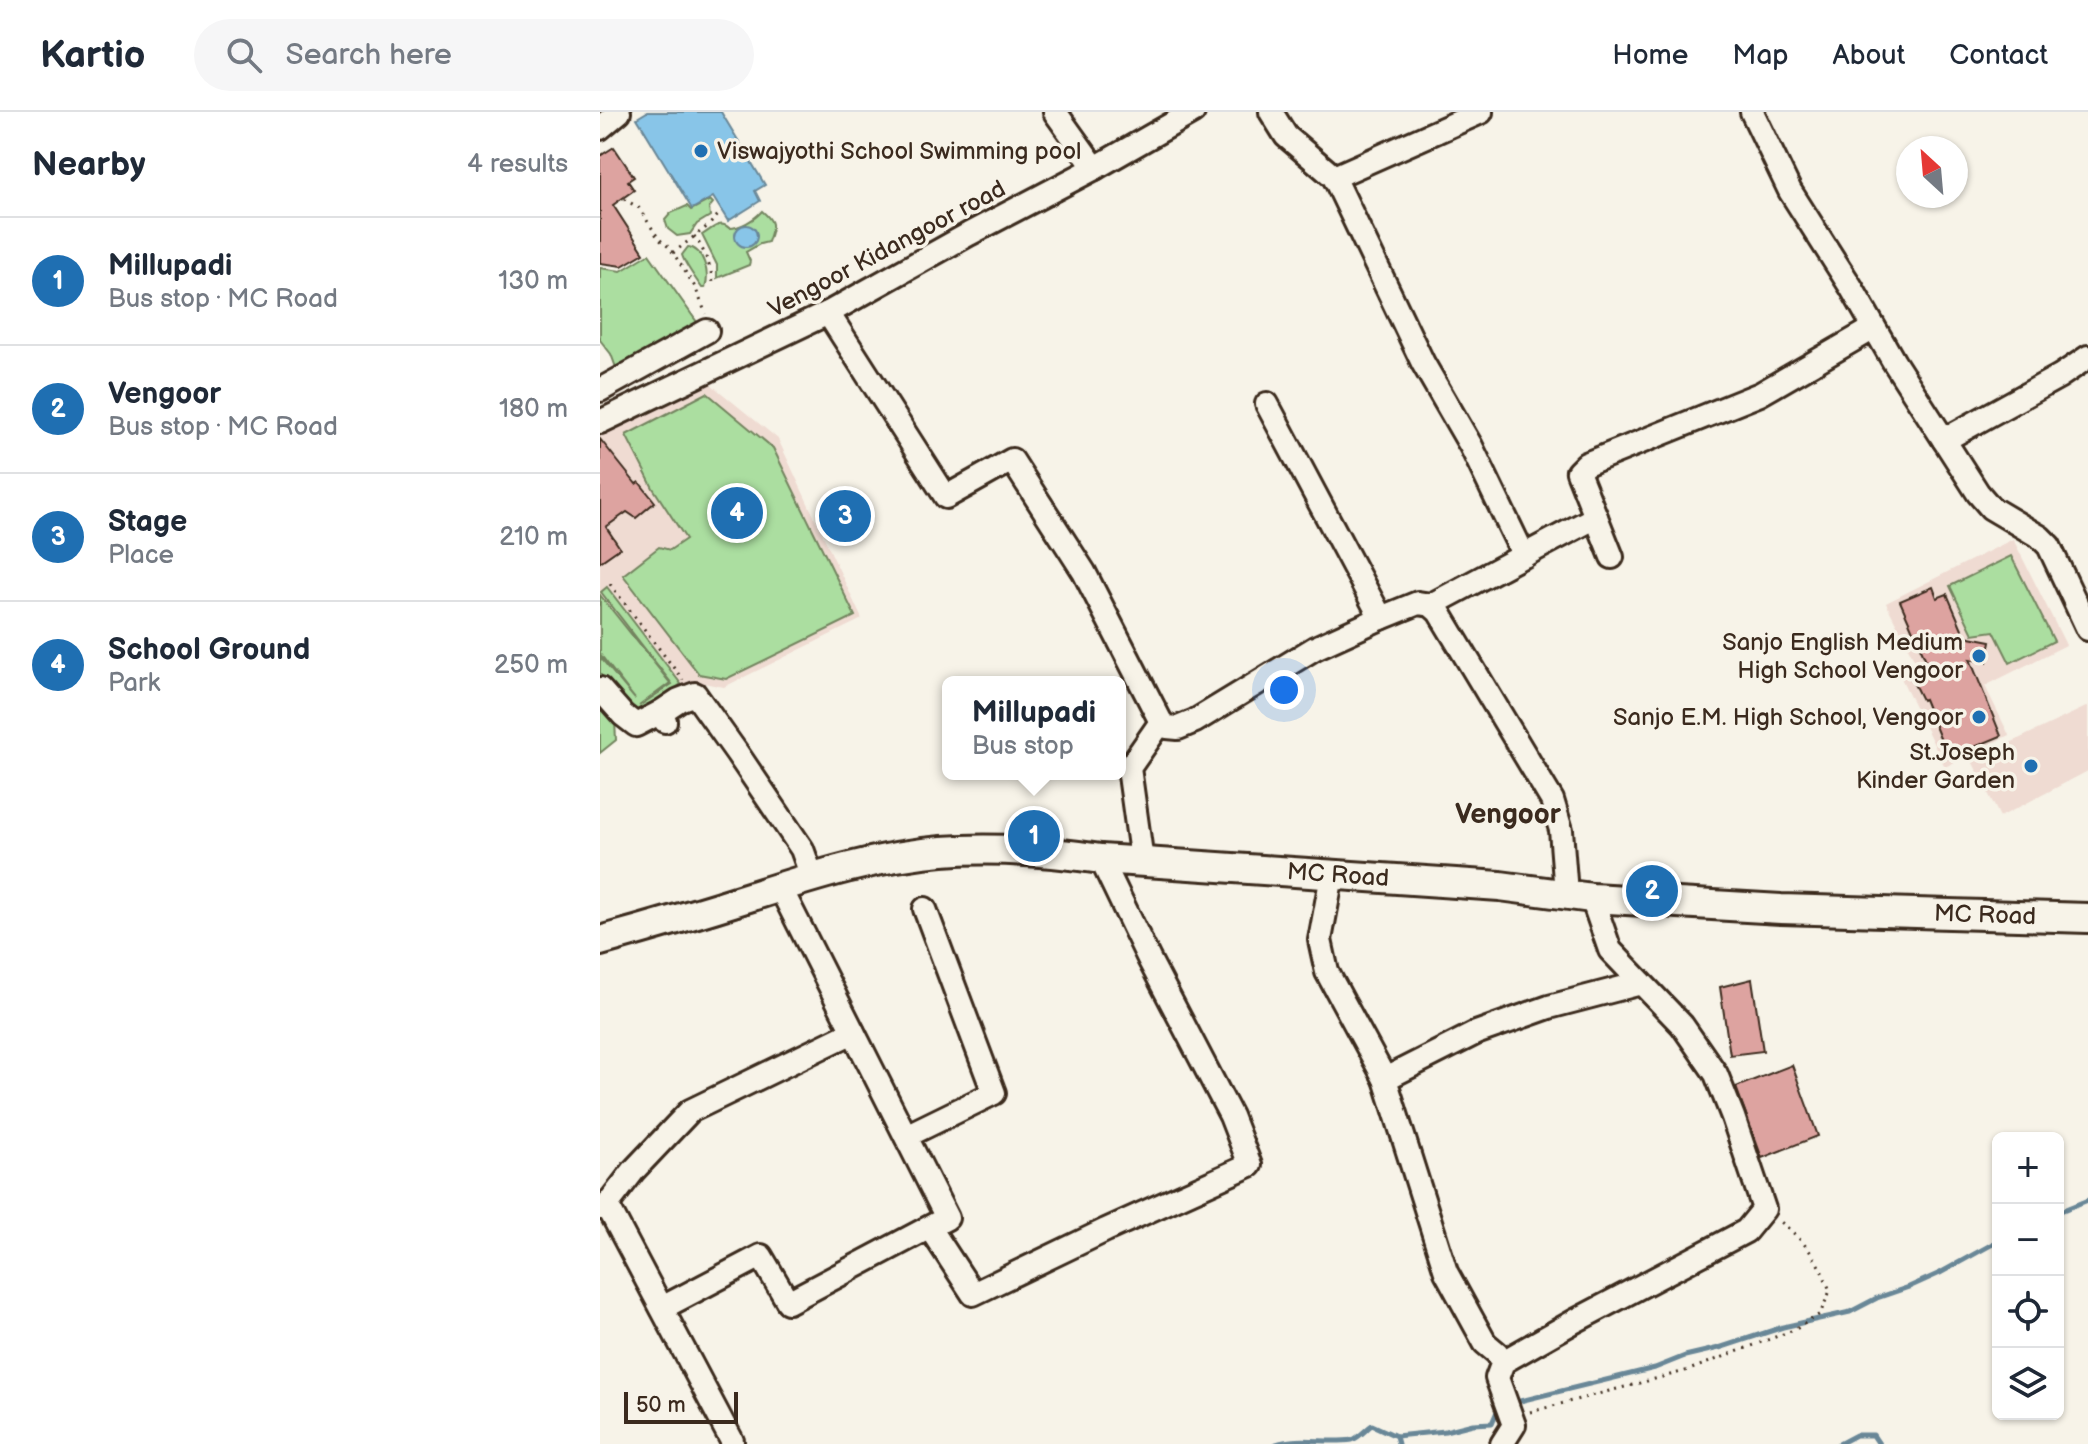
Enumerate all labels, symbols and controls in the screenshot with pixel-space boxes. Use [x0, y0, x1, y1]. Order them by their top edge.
search box [194, 19, 754, 91]
text: Kartio [40, 33, 146, 78]
icon: search [222, 33, 266, 77]
text: Search here [286, 37, 452, 73]
text: Home [1612, 39, 1688, 72]
text: Map [1732, 39, 1789, 72]
text: About [1833, 39, 1905, 72]
text: Contact [1949, 39, 2048, 72]
north arrow [1896, 136, 1968, 208]
place label: Viswajyothi School Swimming pool [717, 137, 1081, 166]
marker: Viswajyothi School Swimming pool [692, 142, 710, 160]
text: Nearby [32, 144, 146, 185]
text: 4 results [467, 149, 568, 180]
street label: Vengoor Kidangoor road [763, 174, 1011, 324]
text: Millupadi [108, 248, 232, 284]
text: 1 [53, 266, 63, 297]
text: 130 m [498, 266, 568, 297]
text: Bus stop · MC Road [108, 284, 338, 315]
text: Vengoor [108, 376, 221, 412]
text: 2 [50, 394, 66, 425]
text: 180 m [499, 394, 568, 425]
text: Bus stop · MC Road [108, 412, 338, 443]
pin: 4 [711, 483, 763, 543]
pin: 3 [819, 486, 871, 546]
text: Stage [108, 504, 187, 540]
text: 3 [50, 522, 66, 553]
text: 210 m [499, 522, 568, 553]
text: Place [108, 540, 174, 571]
place label: Sanjo English Medium High School Vengoor [1722, 628, 1963, 685]
text: School Ground [108, 632, 310, 668]
marker: Sanjo English Medium High School Vengoor [1970, 647, 1988, 665]
text: 4 [50, 650, 66, 681]
text: 250 m [494, 650, 568, 681]
text: Park [108, 668, 160, 699]
your location [1264, 670, 1304, 710]
popup [942, 676, 1126, 780]
text: Millupadi [972, 695, 1096, 731]
place label: Sanjo E.M. High School, Vengoor [1613, 703, 1963, 732]
marker: Sanjo E.M. High School, Vengoor [1970, 708, 1988, 726]
text: Bus stop [972, 731, 1074, 762]
place label: St.Joseph Kinder Garden [1856, 738, 2015, 795]
marker: St.Joseph Kinder Garden [2022, 757, 2040, 775]
district label: Vengoor [1455, 798, 1562, 831]
pin: 1 [1008, 806, 1060, 866]
street label: MC Road [1286, 857, 1390, 893]
pin: 2 [1626, 861, 1678, 921]
street label: MC Road [1933, 899, 2037, 931]
map controls [1992, 1132, 2064, 1420]
button: + [1992, 1132, 2064, 1204]
button: − [1992, 1204, 2064, 1276]
button: locate [1992, 1276, 2064, 1348]
button: layers [1992, 1348, 2064, 1420]
scale bar [624, 1388, 738, 1424]
text: 50 m [636, 1392, 686, 1419]

